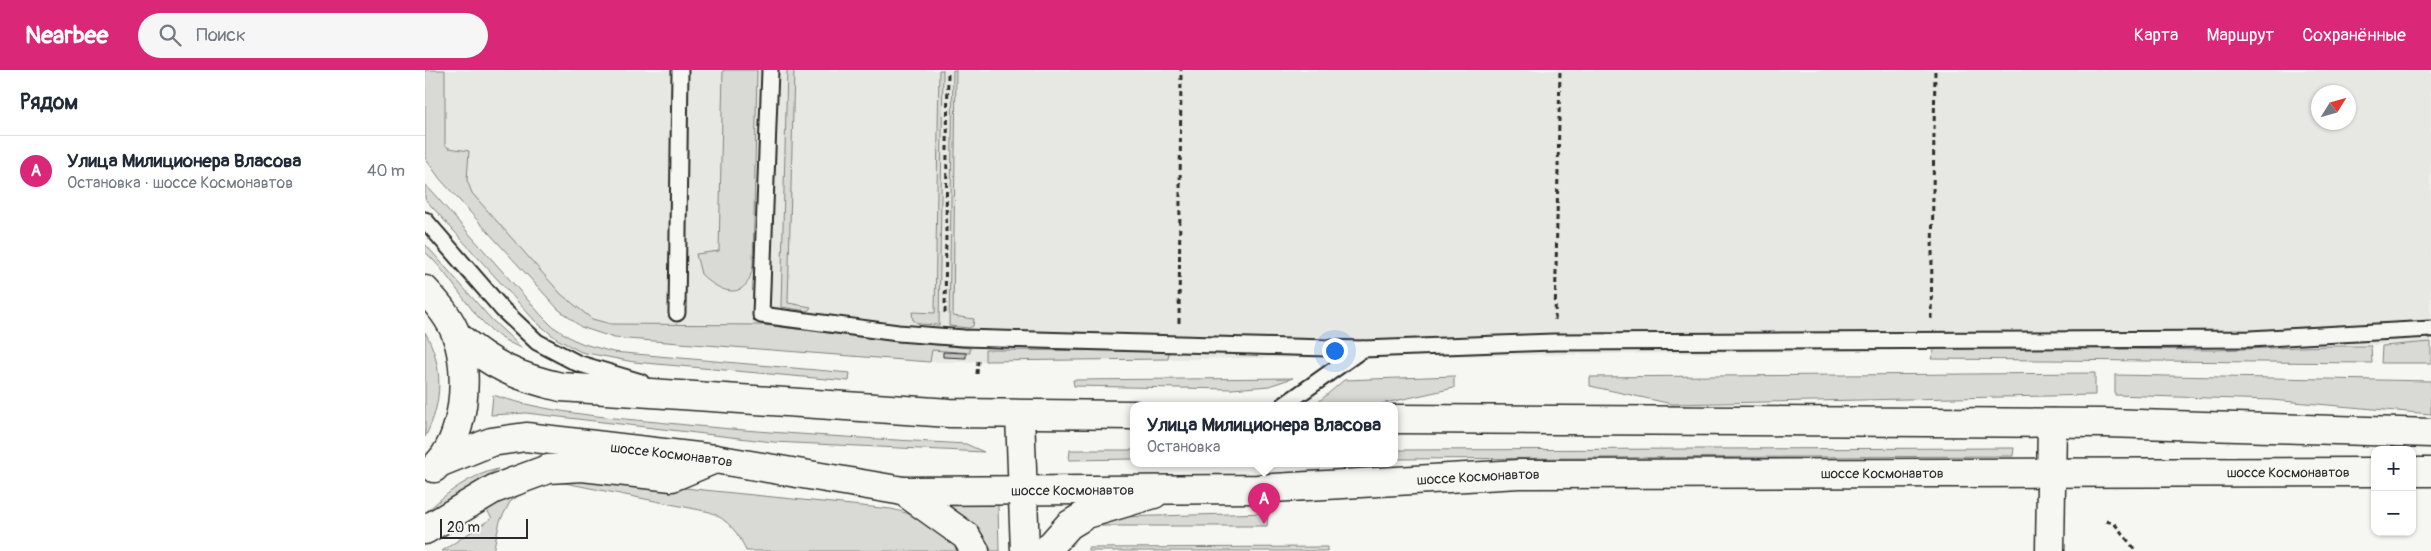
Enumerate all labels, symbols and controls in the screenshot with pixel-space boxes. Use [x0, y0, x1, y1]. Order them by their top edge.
search box [138, 13, 488, 58]
text: Nearbee [25, 21, 108, 50]
icon: search [156, 21, 184, 49]
text: Поиск [196, 23, 246, 47]
text: Карта [2134, 24, 2178, 47]
text: Маршрут [2206, 24, 2274, 47]
text: Сохранённые [2302, 24, 2406, 47]
north arrow [2311, 85, 2356, 130]
text: Рядом [20, 89, 78, 116]
text: Улица Милиционера Власова [67, 149, 301, 173]
text: A [31, 161, 41, 181]
text: 40 m [367, 161, 405, 181]
text: Остановка · шоссе Космонавтов [67, 173, 293, 193]
your location [1322, 338, 1348, 364]
popup [1130, 402, 1398, 467]
text: Улица Милиционера Власова [1147, 413, 1381, 437]
text: Остановка [1147, 437, 1220, 457]
street label: шоссе Космонавтов [610, 438, 734, 470]
map controls [2371, 446, 2416, 536]
button: + [2371, 446, 2416, 491]
street label: шоссе Космонавтов [2227, 464, 2350, 481]
street label: шоссе Космонавтов [1416, 465, 1540, 488]
street label: шоссе Космонавтов [1821, 465, 1944, 482]
street label: шоссе Космонавтов [1011, 481, 1134, 499]
pin: A [1248, 483, 1280, 524]
button: − [2371, 491, 2416, 536]
scale bar [440, 516, 527, 539]
text: 20 m [447, 519, 480, 536]

